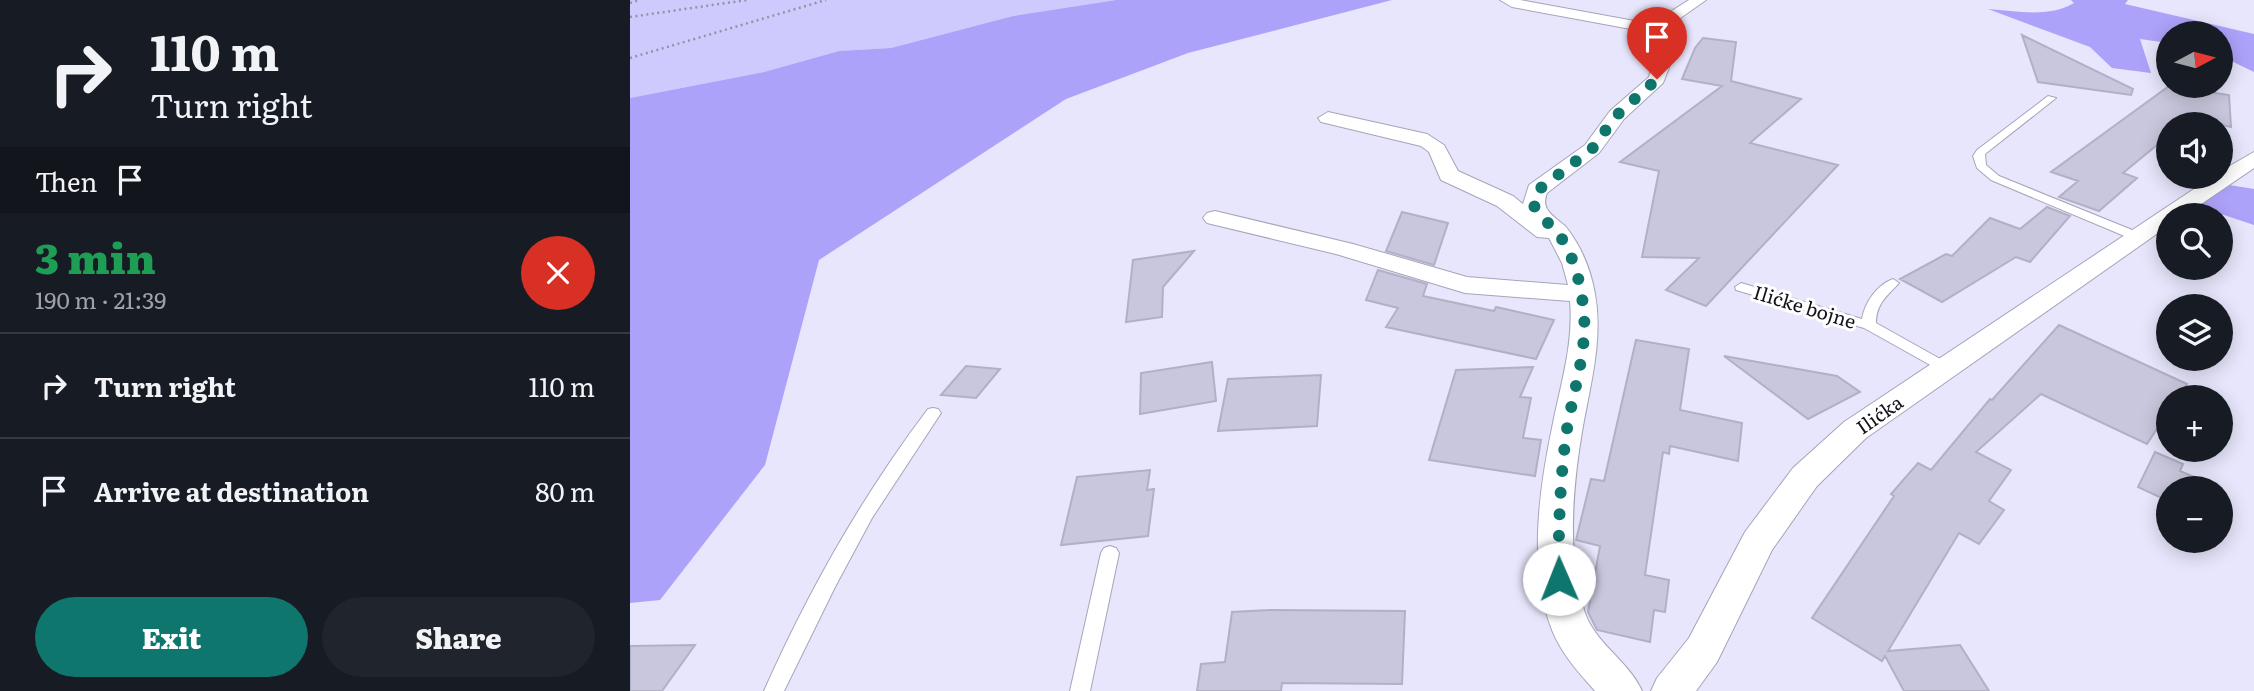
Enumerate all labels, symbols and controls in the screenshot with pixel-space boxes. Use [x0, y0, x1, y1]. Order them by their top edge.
pin [1627, 7, 1687, 79]
text: 110 m [150, 13, 279, 86]
icon: arrive [1638, 18, 1676, 56]
north arrow [2156, 21, 2233, 98]
map controls [2156, 21, 2233, 553]
icon: right [35, 28, 126, 119]
text: Turn right [150, 80, 312, 128]
button: sound [2156, 112, 2233, 189]
text: Then [35, 161, 97, 200]
icon: arrive [111, 161, 149, 199]
button: search [2156, 203, 2233, 280]
text: 3 min [35, 225, 156, 287]
button: close [521, 236, 595, 310]
street label: Ilićke bojne [1750, 277, 1860, 335]
text: 190 m · 21:39 [35, 282, 166, 316]
button: layers [2156, 294, 2233, 371]
text: Turn right [94, 366, 236, 405]
text: 110 m [528, 366, 595, 405]
icon: right [35, 367, 73, 405]
button: + [2156, 385, 2233, 462]
street label: Ilićka [1850, 387, 1909, 440]
text: Arrive at destination [94, 471, 369, 510]
text: 80 m [535, 471, 595, 510]
icon: arrive [35, 472, 73, 510]
button: − [2156, 476, 2233, 553]
position arrow [1522, 542, 1596, 616]
button: Exit [35, 597, 308, 677]
button: Share [322, 597, 595, 677]

